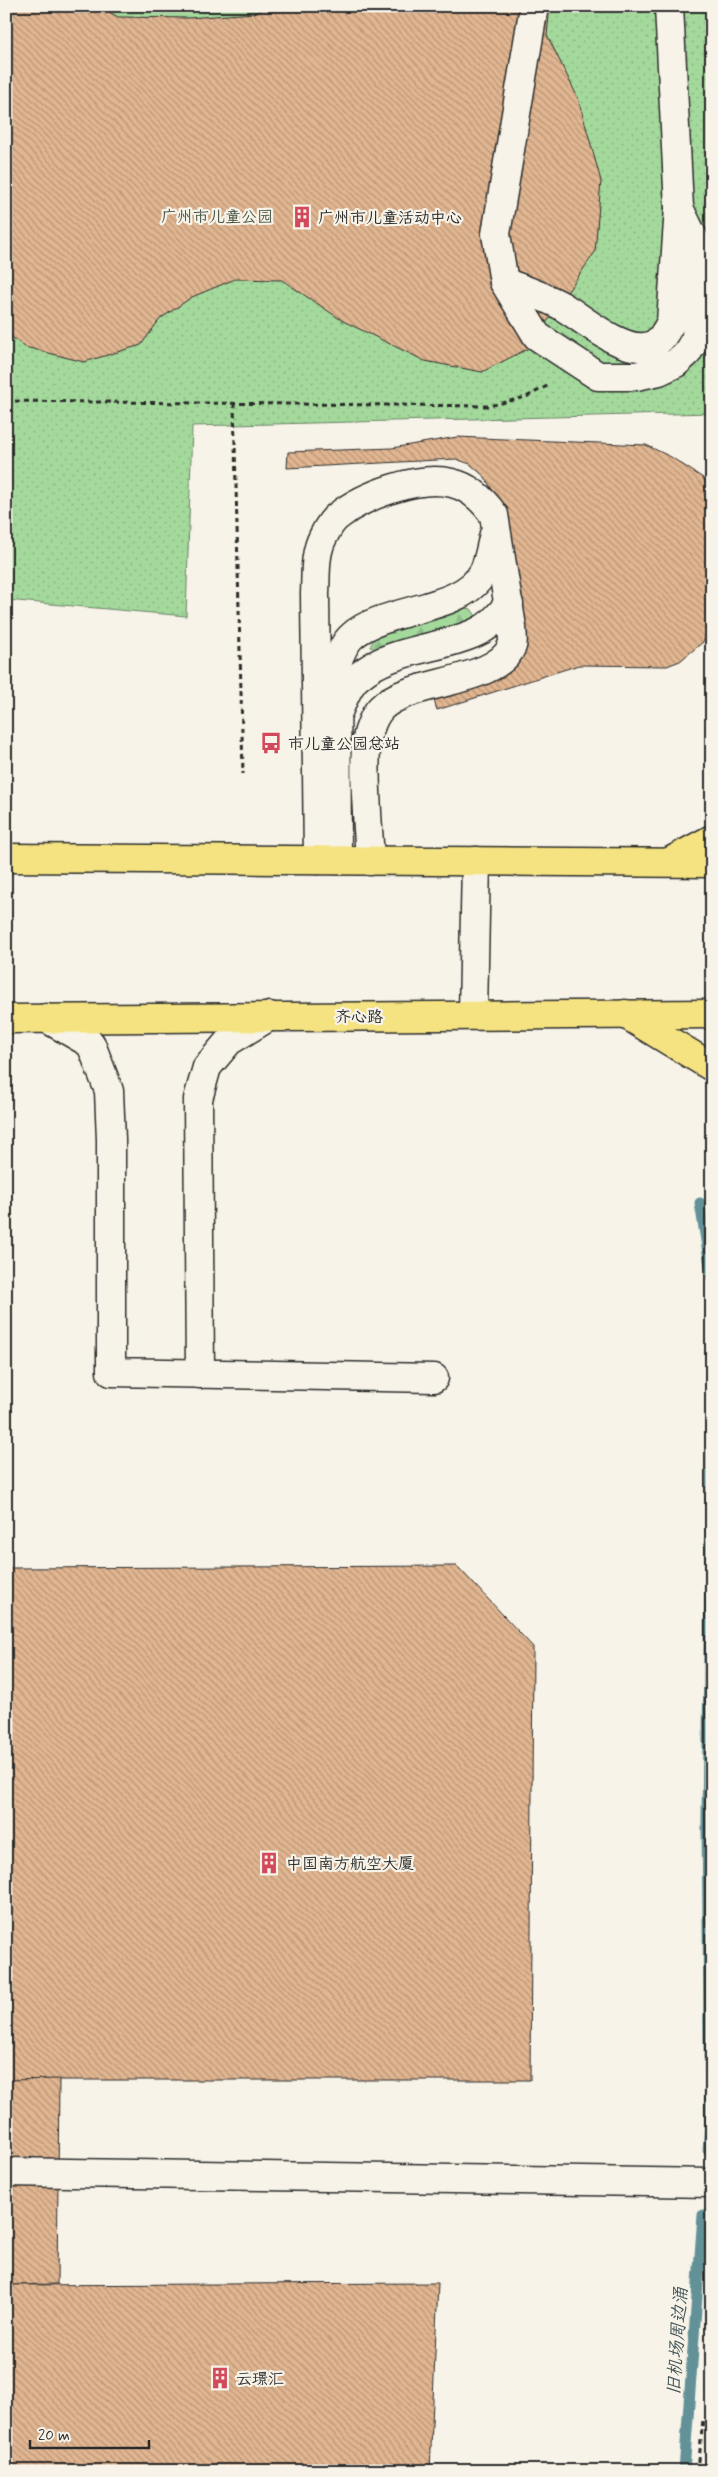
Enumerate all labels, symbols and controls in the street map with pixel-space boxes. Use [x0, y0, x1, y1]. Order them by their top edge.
building icon: 广州市儿童活动中心 [289, 204, 315, 230]
park label: 广州市儿童公园 [161, 207, 273, 228]
place label: 广州市儿童活动中心 [318, 208, 462, 229]
bus stop icon: 市儿童公园总站 [258, 730, 284, 756]
place label: 市儿童公园总站 [288, 734, 400, 755]
street label: 齐心路 [335, 1007, 383, 1028]
building icon: 中国南方航空大厦 [256, 1850, 282, 1876]
place label: 中国南方航空大厦 [286, 1854, 414, 1875]
water label: 旧机场周边涌 [662, 2285, 694, 2396]
building icon: 云璟汇 [207, 2365, 233, 2391]
place label: 云璟汇 [236, 2369, 284, 2390]
scale bar [30, 2417, 149, 2449]
text: 20 m [38, 2426, 70, 2446]

